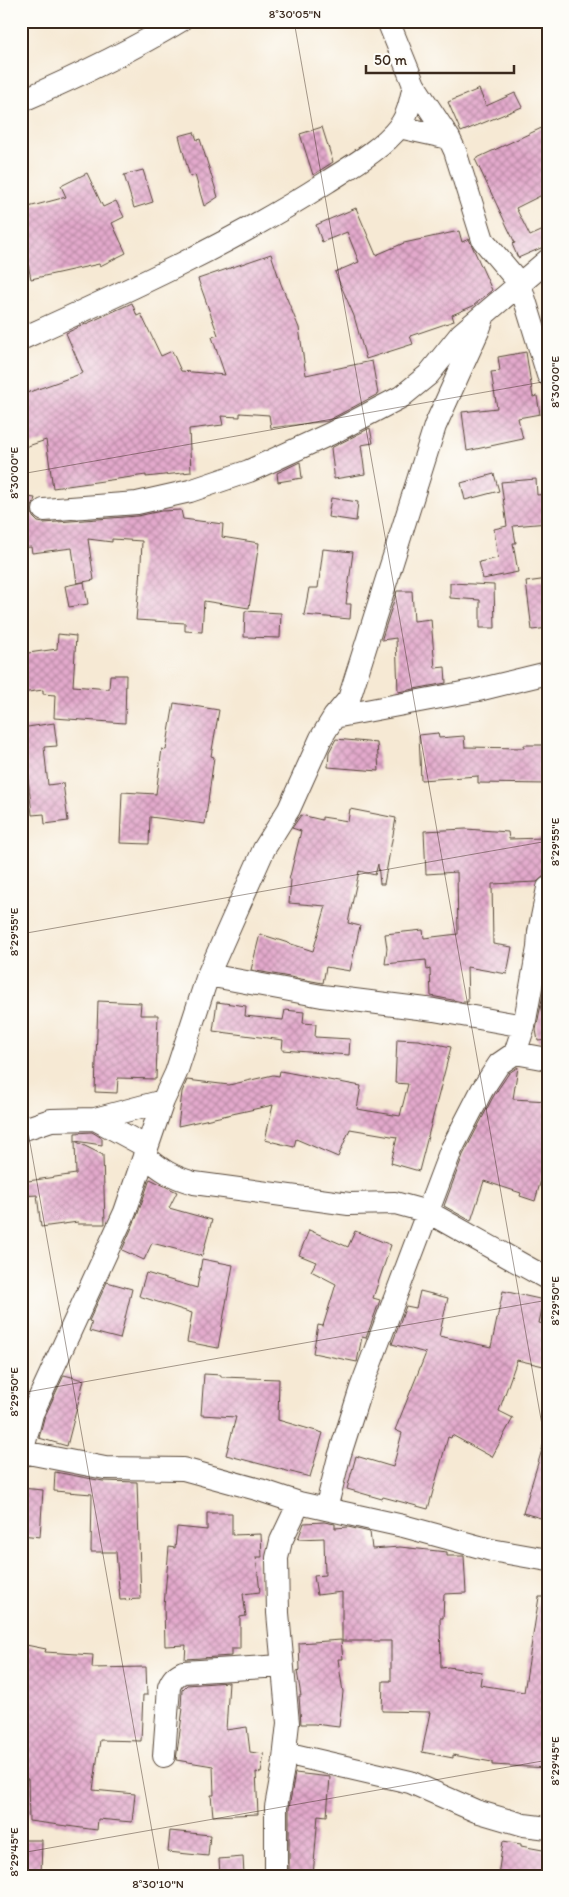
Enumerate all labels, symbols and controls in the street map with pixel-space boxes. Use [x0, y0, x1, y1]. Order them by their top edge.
text: 8°30'05"N [269, 7, 321, 21]
scale bar [366, 42, 514, 74]
text: 50 m [374, 51, 407, 69]
text: 8°30'00"E [548, 356, 562, 408]
text: 8°30'00"E [7, 447, 21, 499]
text: 8°29'55"E [548, 817, 562, 866]
text: 8°29'55"E [7, 907, 21, 956]
text: 8°29'50"E [548, 1276, 562, 1326]
text: 8°29'50"E [7, 1367, 21, 1417]
text: 8°29'45"E [548, 1736, 562, 1786]
text: 8°29'45"E [7, 1827, 21, 1877]
text: 8°30'10"N [132, 1877, 184, 1891]

